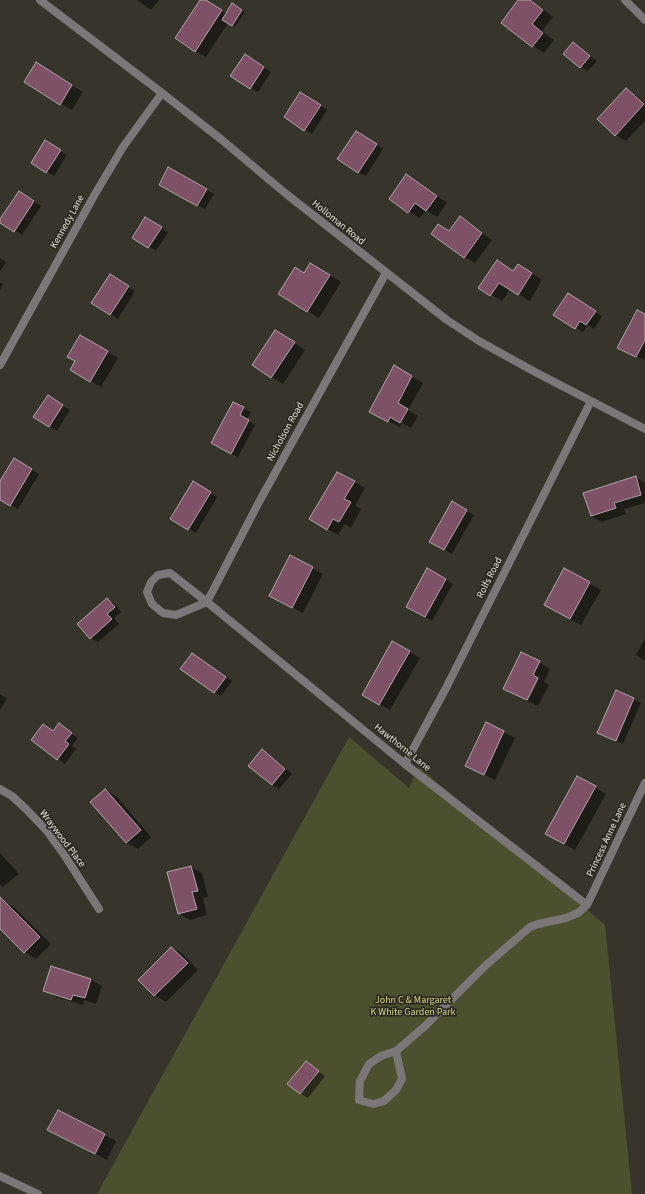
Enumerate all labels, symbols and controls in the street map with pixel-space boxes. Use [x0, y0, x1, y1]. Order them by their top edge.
street label: Kennedy Lane [48, 193, 88, 251]
street label: Holloman Road [309, 198, 367, 248]
street label: Nicholson Road [265, 400, 307, 464]
street label: Rolfs Road [475, 556, 505, 600]
street label: Hawthorne Lane [371, 722, 433, 774]
street label: Princess Anne Lane [585, 801, 629, 879]
street label: Wraywood Place [36, 808, 88, 870]
park label: John C & Margaret K White Garden Park [370, 995, 456, 1018]

